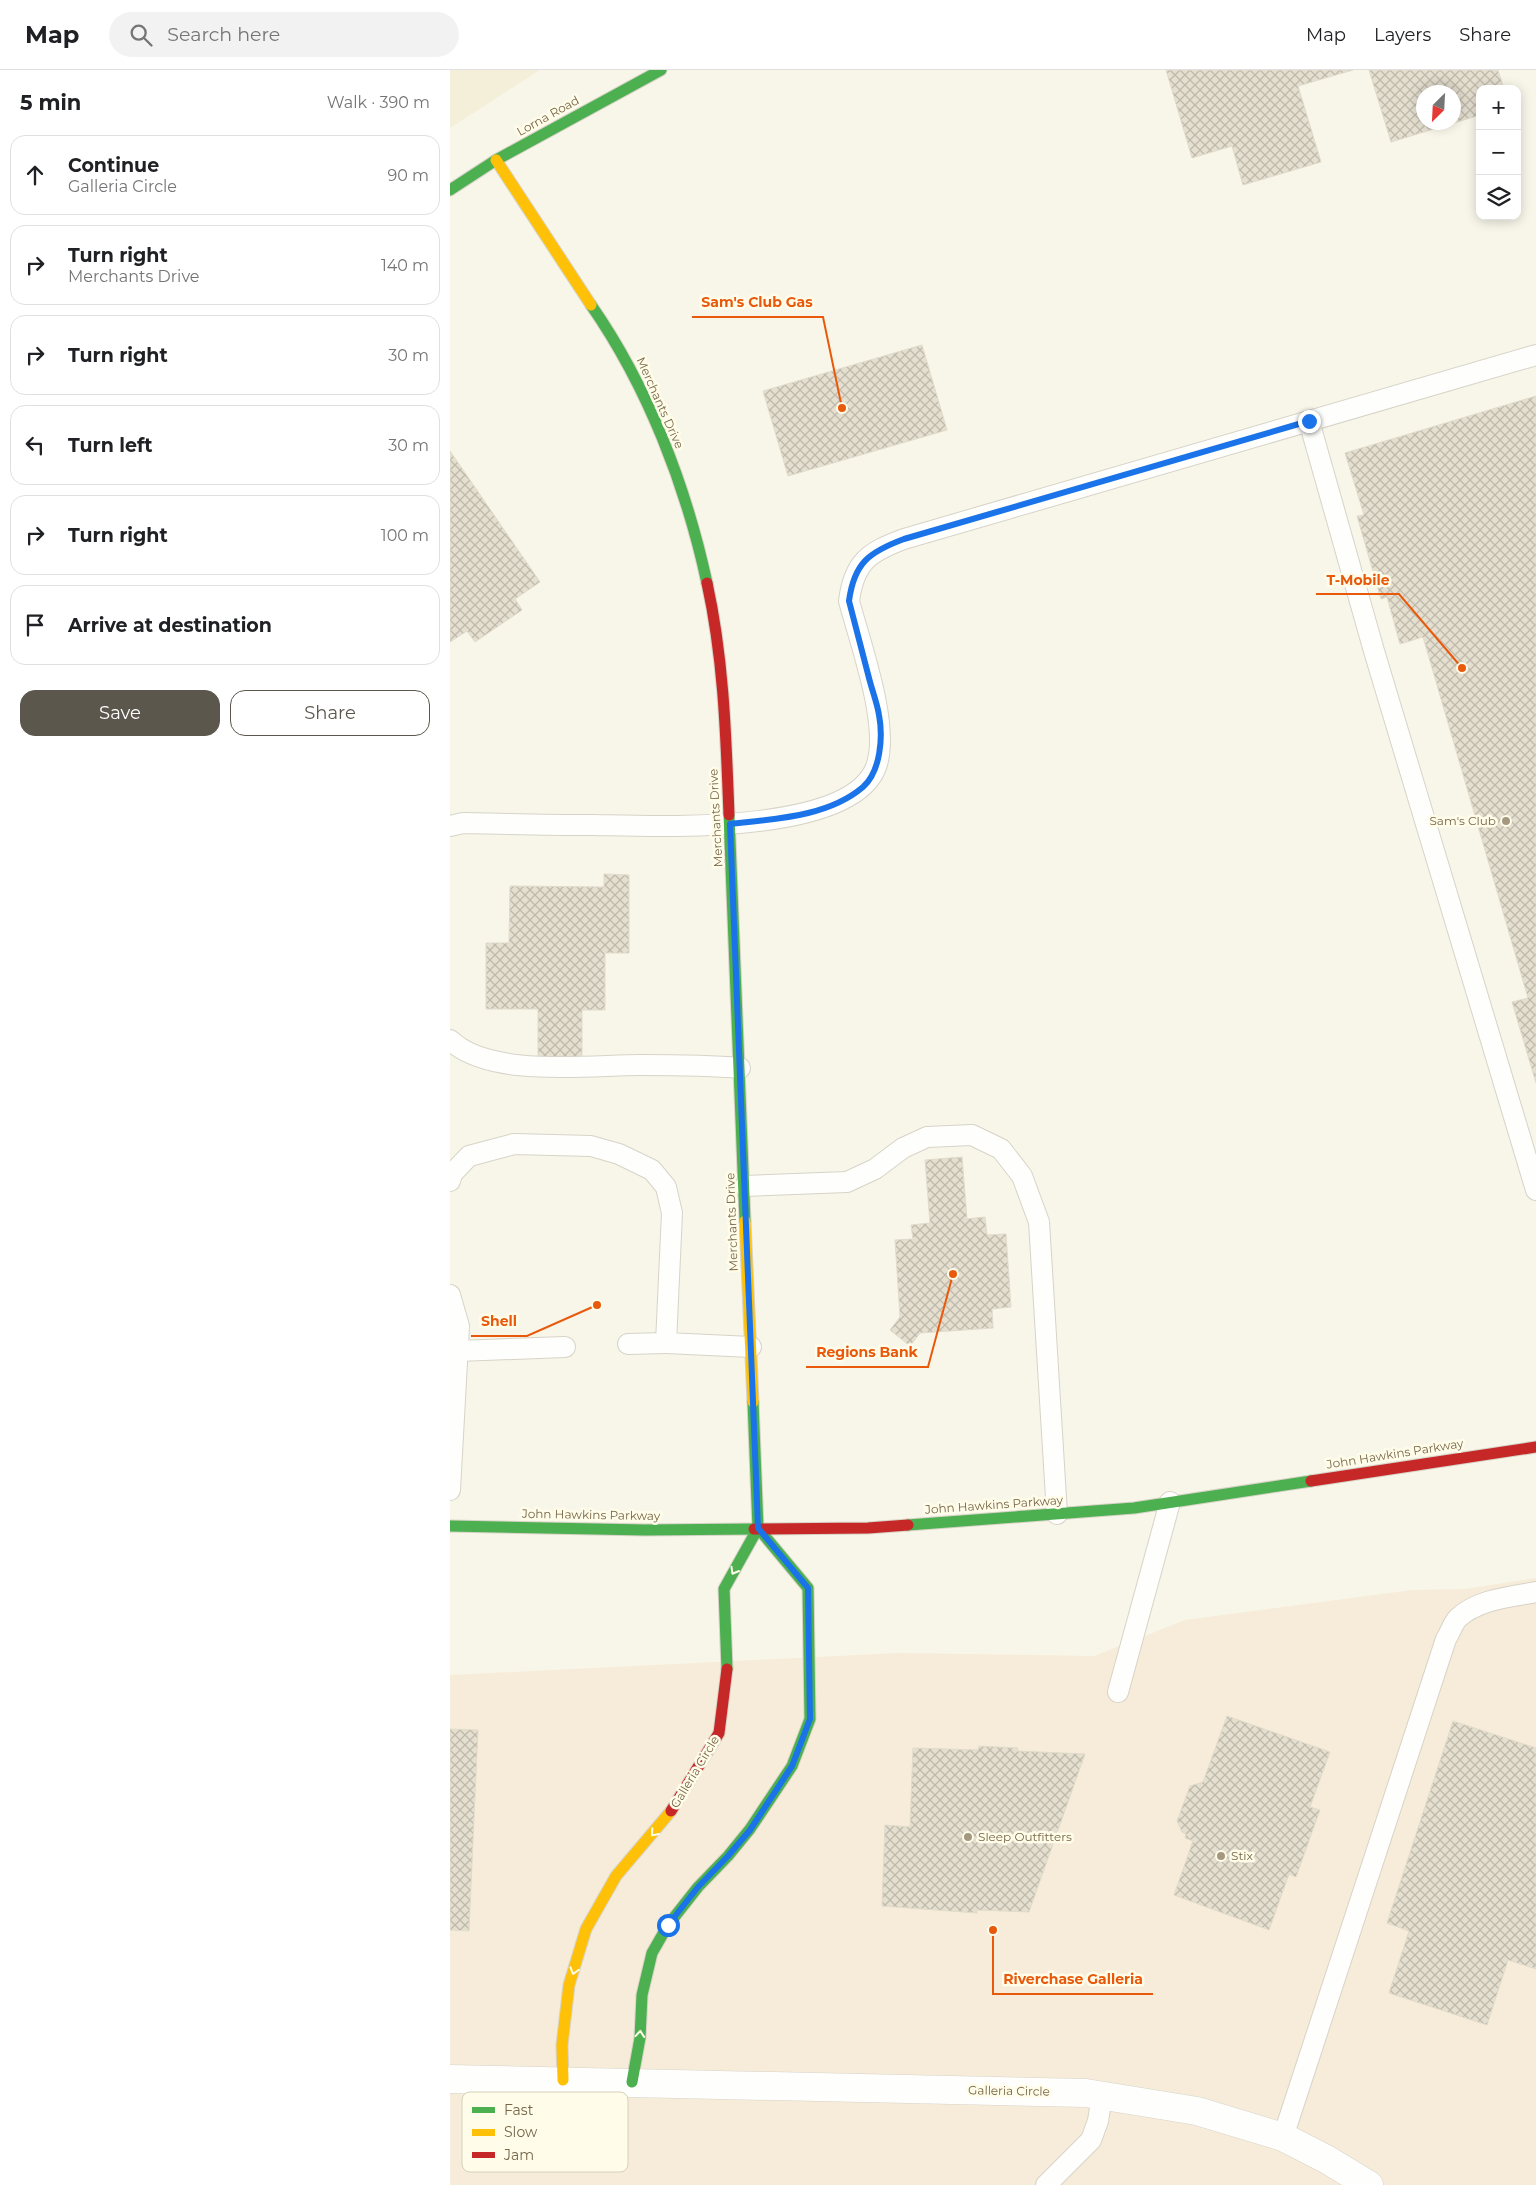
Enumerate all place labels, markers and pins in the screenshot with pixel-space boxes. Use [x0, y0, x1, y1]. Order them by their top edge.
callout: Sam's Club Gas [692, 288, 823, 317]
callout: T-Mobile [1316, 565, 1399, 594]
place label: Sam's Club [1429, 813, 1496, 828]
marker: Sam's Club [1500, 815, 1512, 827]
callout: Shell [471, 1307, 527, 1336]
callout: Regions Bank [806, 1338, 928, 1367]
place label: Sleep Outfitters [978, 1829, 1072, 1844]
marker: Sleep Outfitters [962, 1831, 974, 1843]
place label: Stix [1231, 1848, 1253, 1863]
marker: Stix [1215, 1850, 1227, 1862]
callout: Riverchase Galleria [993, 1965, 1153, 1994]

